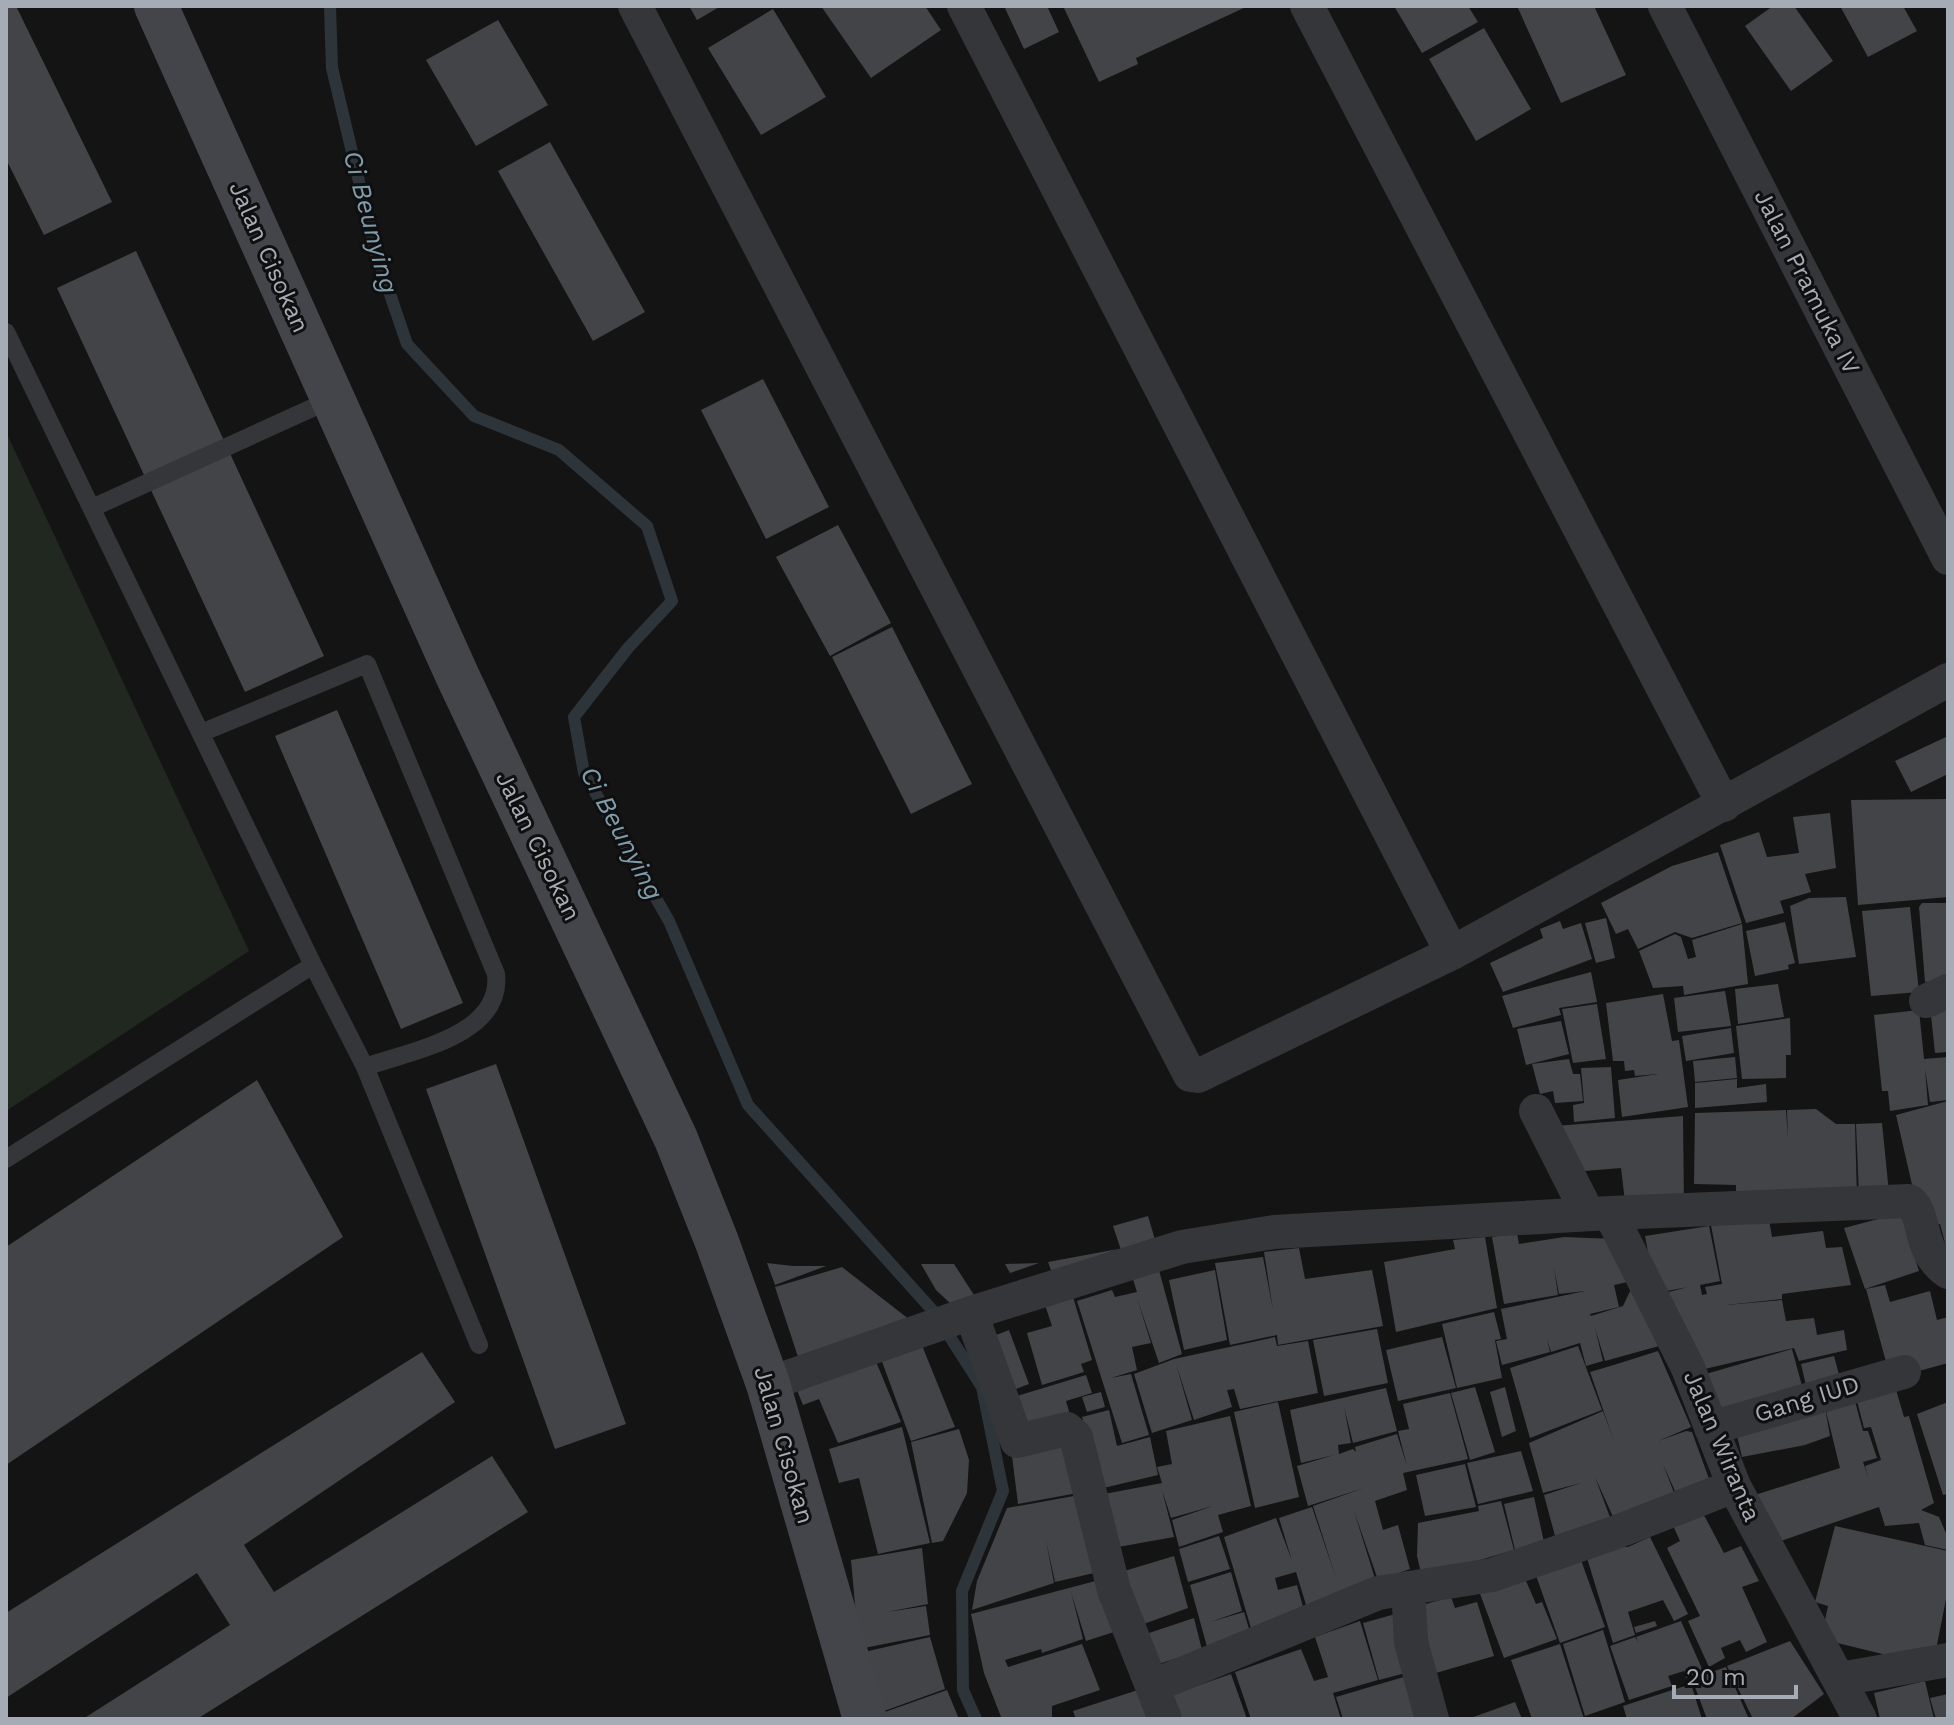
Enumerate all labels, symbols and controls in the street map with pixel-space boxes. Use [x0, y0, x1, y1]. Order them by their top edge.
water label: Ci Beunying [338, 147, 404, 297]
street label: Jalan Cisokan [223, 177, 315, 337]
street label: Jalan Pramuka IV [1748, 185, 1866, 379]
water label: Ci Beunying [574, 761, 670, 905]
street label: Jalan Cisokan [490, 767, 586, 925]
street label: Jalan Cisokan [748, 1363, 820, 1527]
street label: Jalan Wiranta [1678, 1366, 1766, 1526]
street label: Gang IUD [1751, 1370, 1863, 1428]
scale bar [1674, 1649, 1796, 1699]
text: 20 m [1686, 1663, 1746, 1691]

